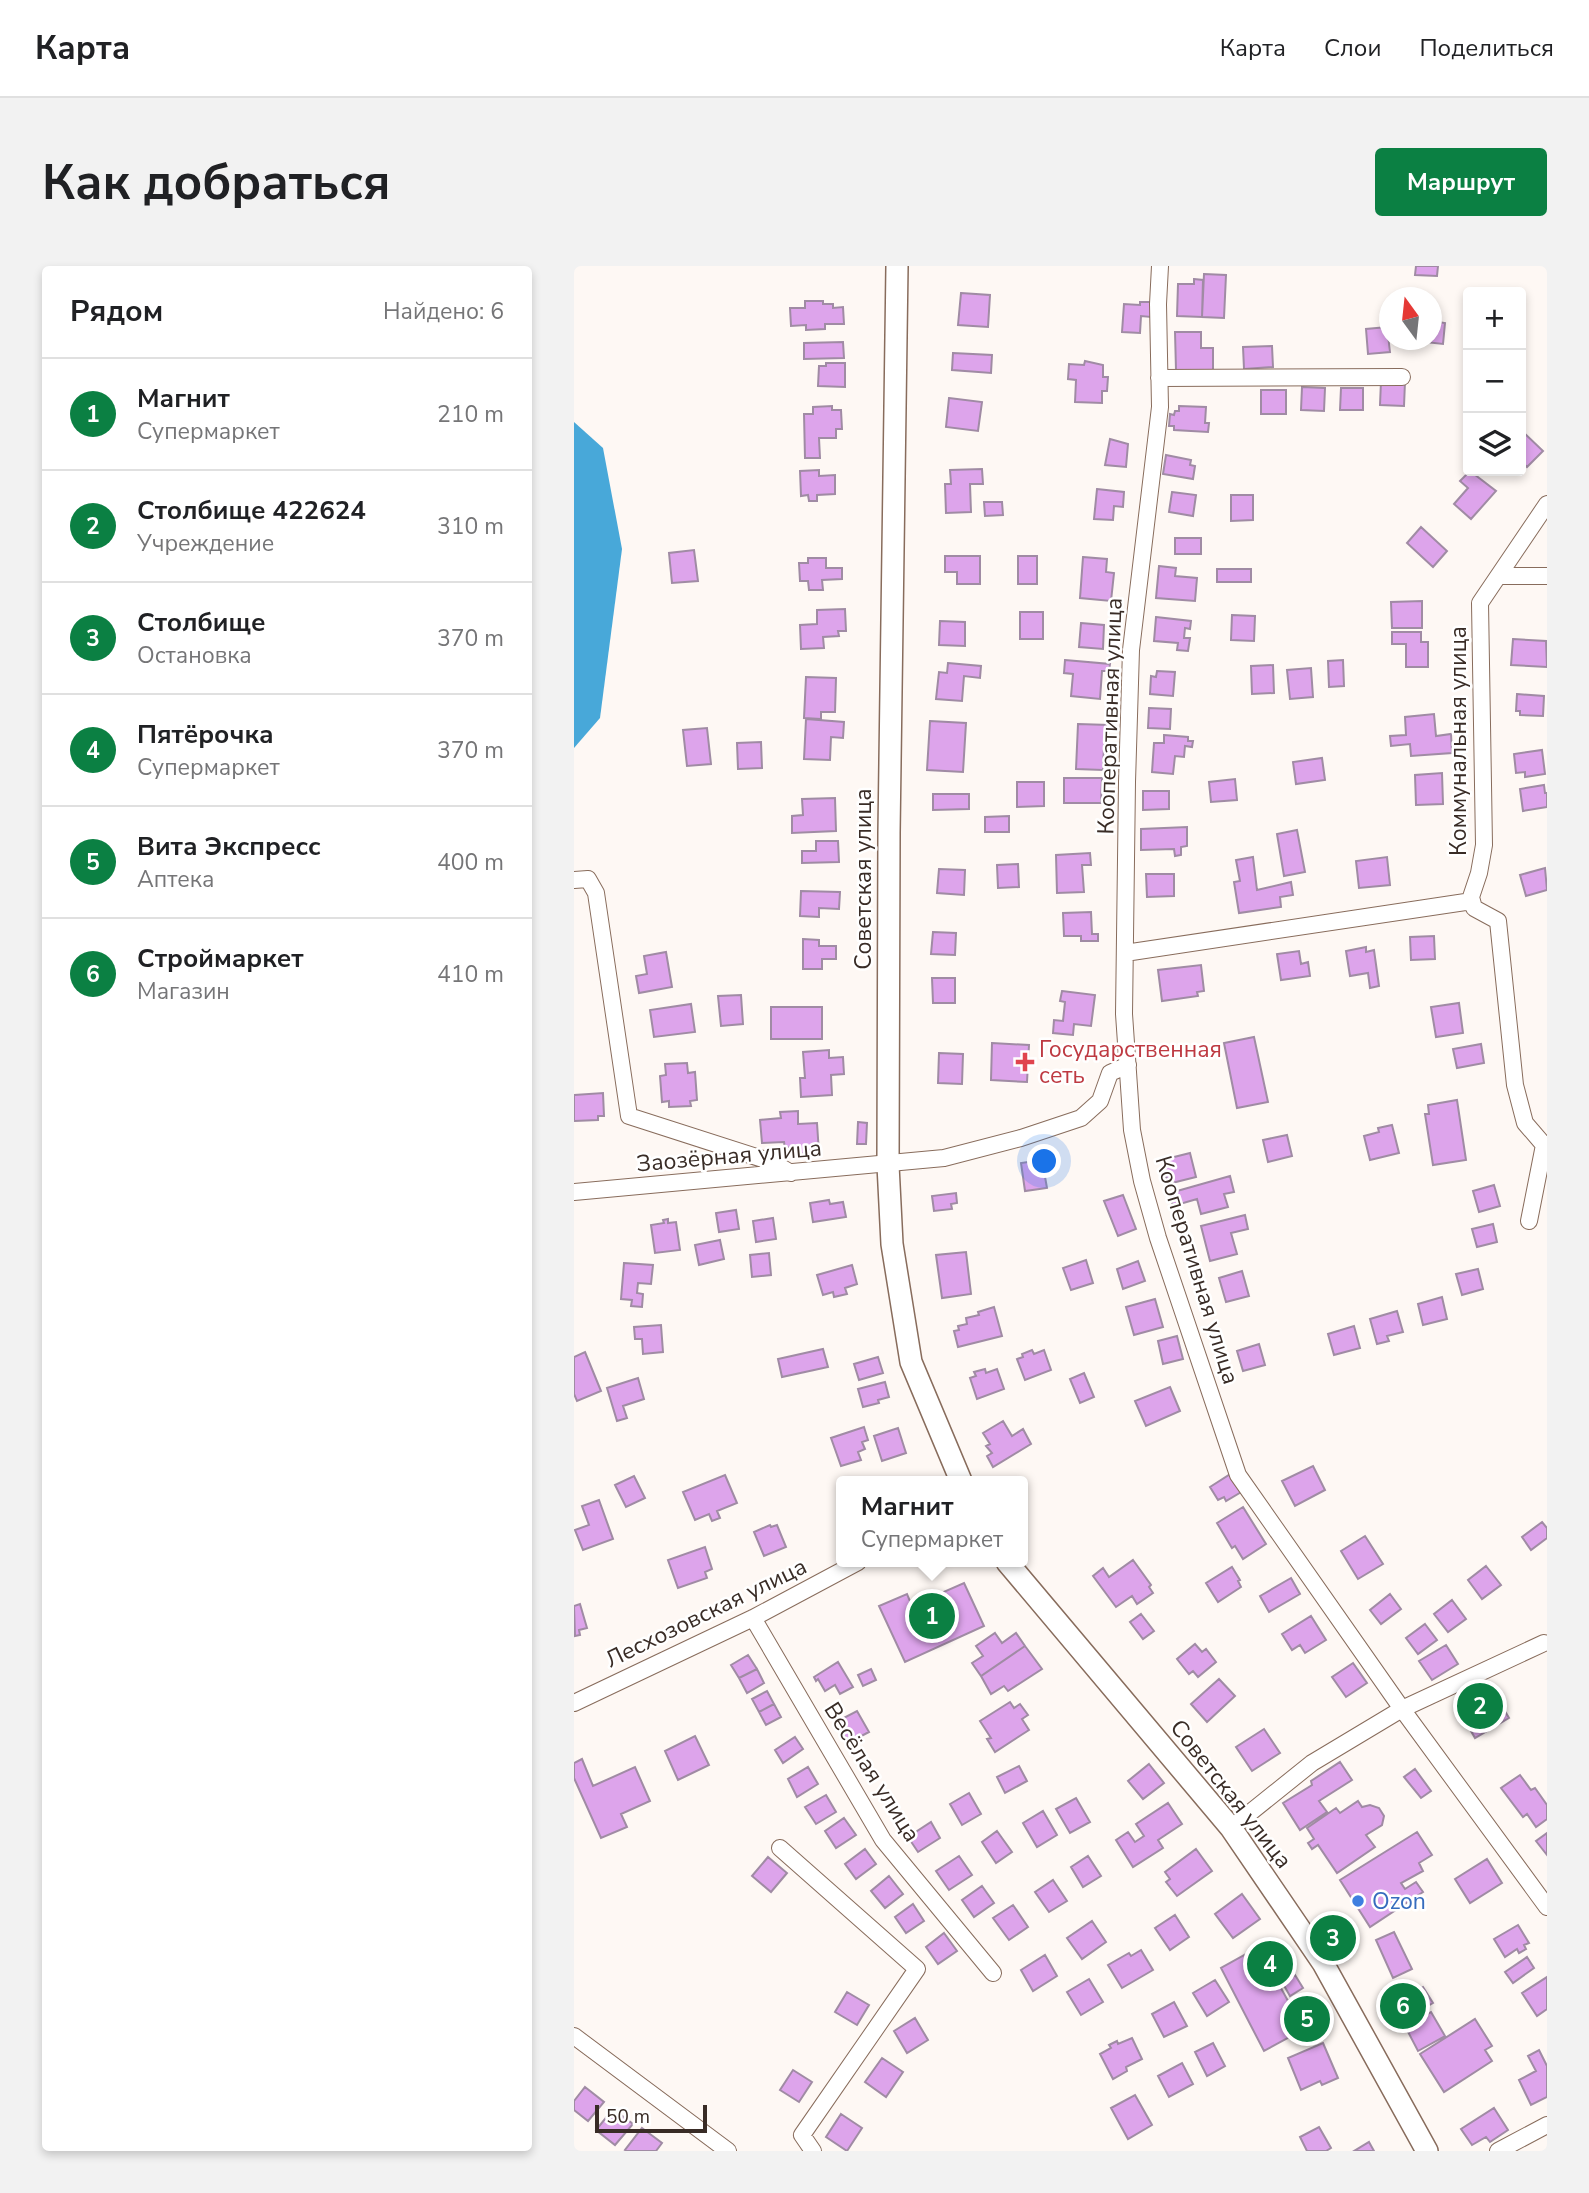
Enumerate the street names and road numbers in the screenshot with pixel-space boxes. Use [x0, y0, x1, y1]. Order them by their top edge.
street label: Кооперативная улица [1090, 597, 1130, 835]
street label: Коммунальная улица [1443, 626, 1474, 856]
street label: Советская улица [848, 788, 879, 970]
street label: Заозёрная улица [635, 1132, 823, 1180]
street label: Кооперативная улица [1148, 1152, 1246, 1388]
street label: Лесхозовская улица [600, 1551, 812, 1675]
street label: Весёлая улица [817, 1696, 927, 1848]
street label: Советская улица [1163, 1713, 1299, 1875]

